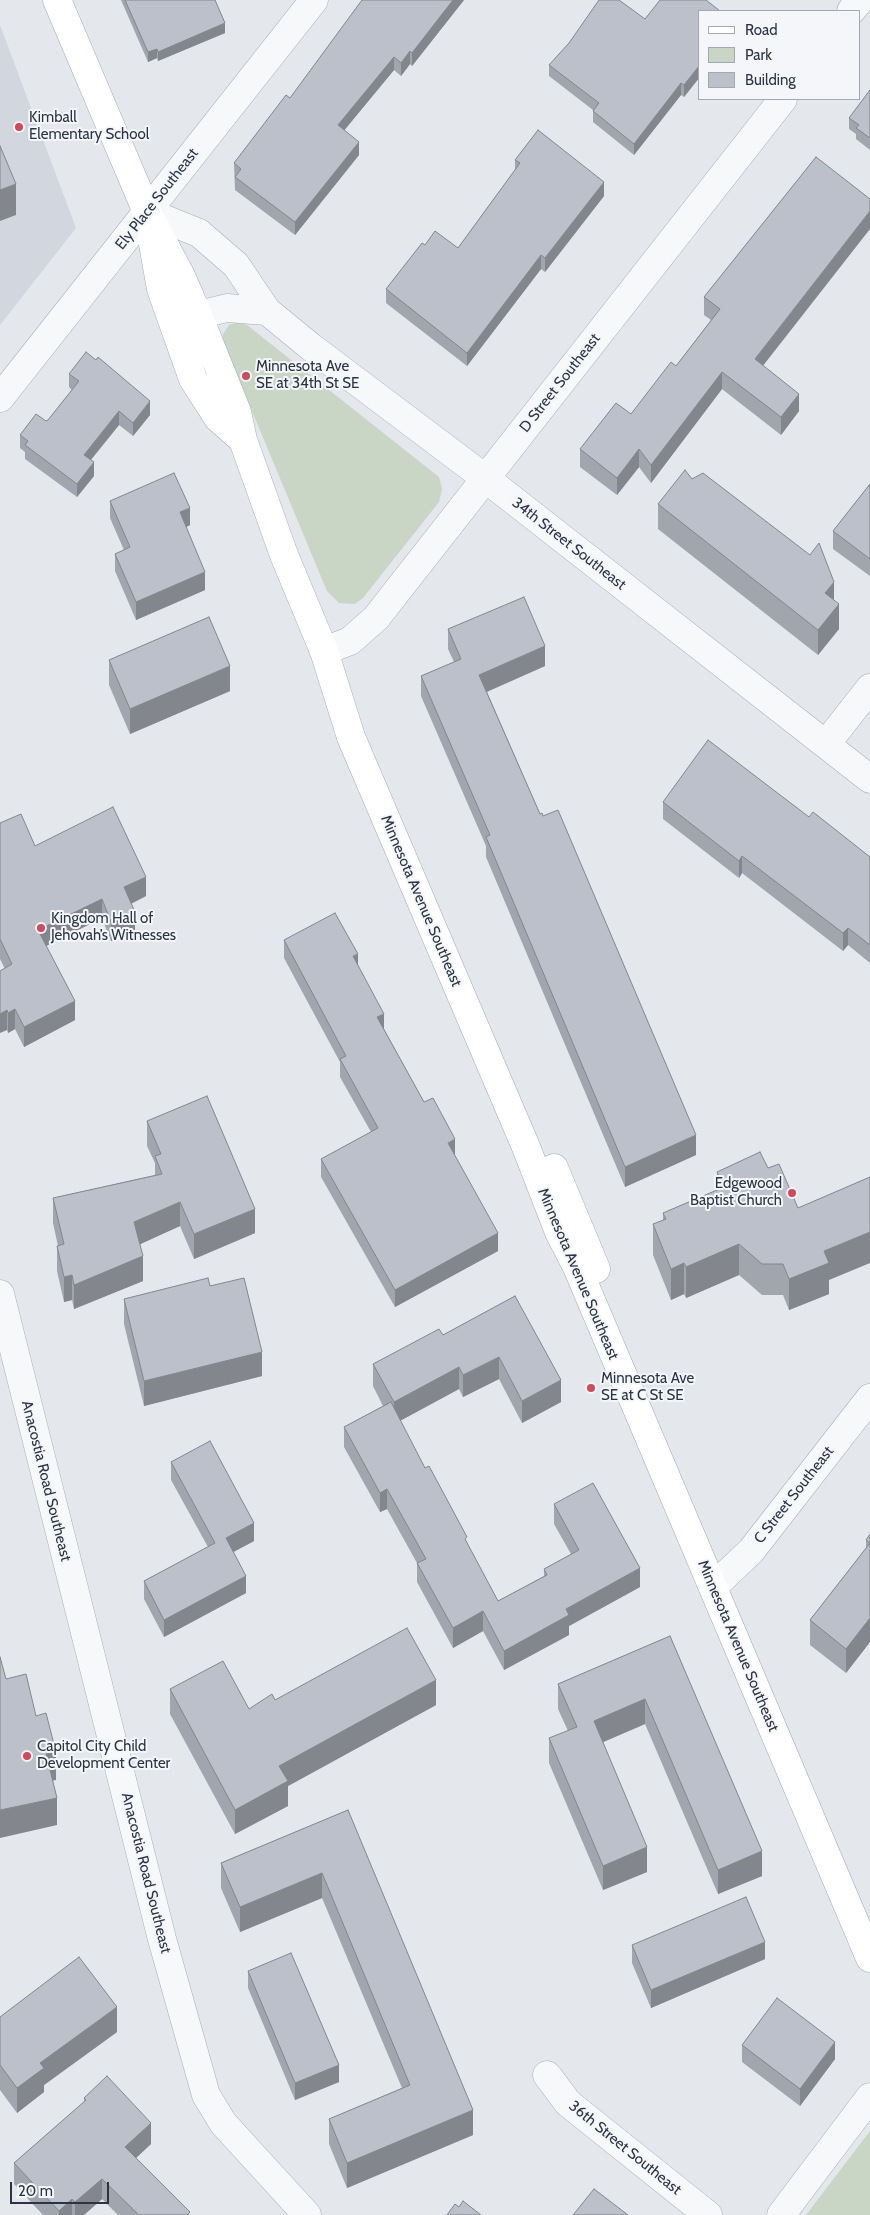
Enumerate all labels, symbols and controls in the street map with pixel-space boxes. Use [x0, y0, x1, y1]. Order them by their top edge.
legend [698, 10, 860, 100]
text: Road [745, 21, 778, 39]
text: Park [745, 46, 772, 64]
text: Building [745, 71, 796, 89]
place label: Kimball Elementary School [29, 109, 149, 144]
marker: Kimball Elementary School [13, 121, 25, 133]
street label: Ely Place Southeast [112, 145, 202, 253]
street label: D Street Southeast [516, 330, 604, 436]
place label: Minnesota Ave SE at 34th St SE [256, 358, 359, 393]
marker: Minnesota Ave SE at 34th St SE [240, 370, 252, 382]
street label: 34th Street Southeast [509, 494, 629, 594]
street label: Minnesota Avenue Southeast [377, 812, 465, 990]
place label: Kingdom Hall of Jehovah’s Witnesses [51, 910, 176, 945]
marker: Kingdom Hall of Jehovah’s Witnesses [35, 922, 47, 934]
place label: Edgewood Baptist Church [690, 1175, 782, 1210]
street label: Minnesota Avenue Southeast [534, 1185, 622, 1363]
marker: Edgewood Baptist Church [786, 1187, 798, 1199]
place label: Minnesota Ave SE at C St SE [601, 1370, 694, 1405]
marker: Minnesota Ave SE at C St SE [585, 1382, 597, 1394]
street label: Anacostia Road Southeast [17, 1399, 75, 1563]
street label: C Street Southeast [750, 1443, 838, 1547]
street label: Minnesota Avenue Southeast [694, 1557, 782, 1735]
place label: Capitol City Child Development Center [37, 1738, 170, 1773]
marker: Capitol City Child Development Center [21, 1750, 33, 1762]
street label: Anacostia Road Southeast [117, 1791, 175, 1955]
street label: 36th Street Southeast [565, 2097, 685, 2199]
scale bar [12, 2172, 111, 2204]
text: 20 m [18, 2182, 53, 2200]

